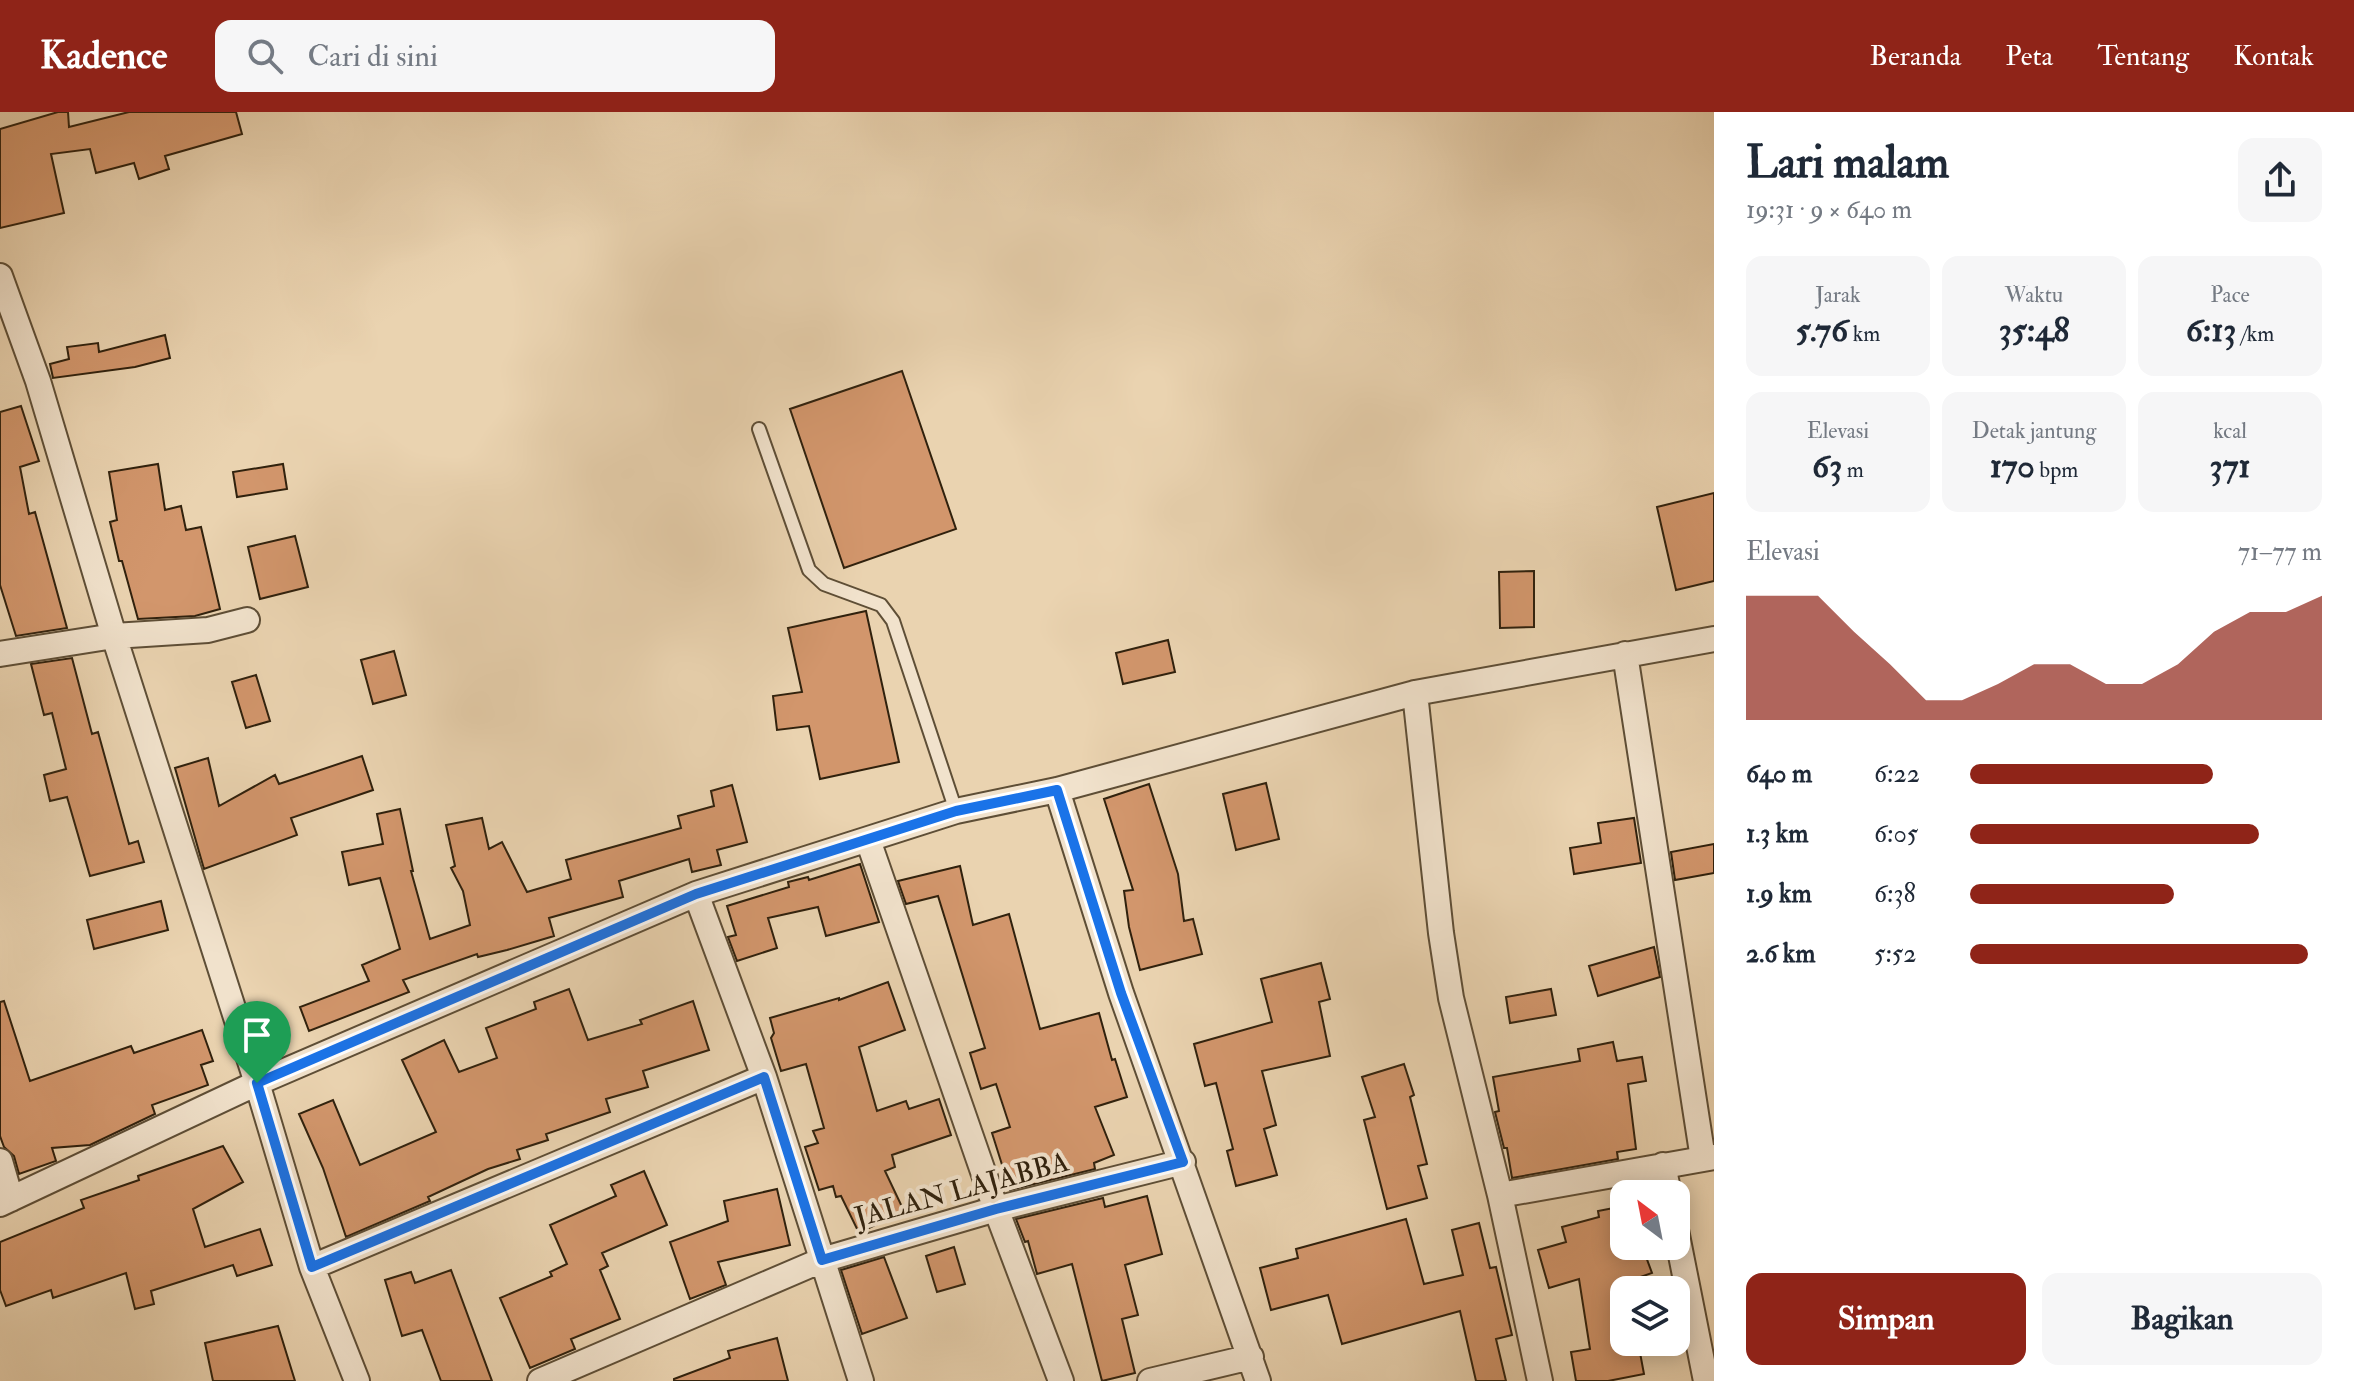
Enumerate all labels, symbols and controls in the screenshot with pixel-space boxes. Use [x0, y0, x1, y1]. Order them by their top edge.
search box [215, 20, 775, 92]
text: Kadence [40, 32, 167, 80]
icon: search [243, 34, 287, 78]
text: Cari di sini [307, 38, 438, 75]
text: Beranda [1870, 39, 1961, 74]
text: Peta [2005, 39, 2053, 74]
text: Tentang [2097, 39, 2189, 74]
text: Kontak [2233, 39, 2314, 74]
text: Lari malam [1746, 136, 1949, 191]
button: share [2238, 138, 2322, 222]
text: 19:31 · 9 × 640 m [1746, 194, 1912, 226]
text: Jarak [1815, 281, 1861, 309]
text: Waktu [2005, 281, 2063, 309]
text: Pace [2210, 281, 2250, 309]
text: 5.76 [1796, 309, 1848, 352]
text: 35:48 [1999, 309, 2069, 352]
text: 6:13 [2186, 309, 2236, 352]
text: km [1848, 320, 1880, 348]
text: /km [2236, 320, 2274, 348]
text: Elevasi [1807, 417, 1869, 445]
text: Detak jantung [1972, 417, 2096, 445]
text: kcal [2213, 417, 2247, 445]
text: 63 [1812, 445, 1842, 488]
text: 170 [1990, 445, 2035, 488]
text: 371 [2210, 445, 2250, 488]
text: m [1842, 456, 1864, 484]
text: bpm [2035, 456, 2078, 484]
text: Elevasi [1746, 536, 1820, 568]
text: 71–77 m [2238, 536, 2322, 568]
text: 640 m [1746, 758, 1812, 790]
text: 6:22 [1874, 758, 1920, 790]
text: 1.3 km [1746, 818, 1808, 850]
text: 6:05 [1874, 818, 1918, 850]
text: 1.9 km [1746, 878, 1812, 910]
text: 6:38 [1874, 878, 1916, 910]
text: 2.6 km [1746, 938, 1815, 970]
text: 5:52 [1874, 938, 1916, 970]
pin [223, 1001, 291, 1083]
icon: arrive [235, 1013, 279, 1057]
street label: JALAN LAJABBA [850, 1145, 1073, 1236]
north arrow [1610, 1180, 1690, 1260]
map controls [1610, 1180, 1690, 1356]
button: Simpan [1746, 1273, 2026, 1365]
button: Bagikan [2042, 1273, 2322, 1365]
button: layers [1610, 1276, 1690, 1356]

